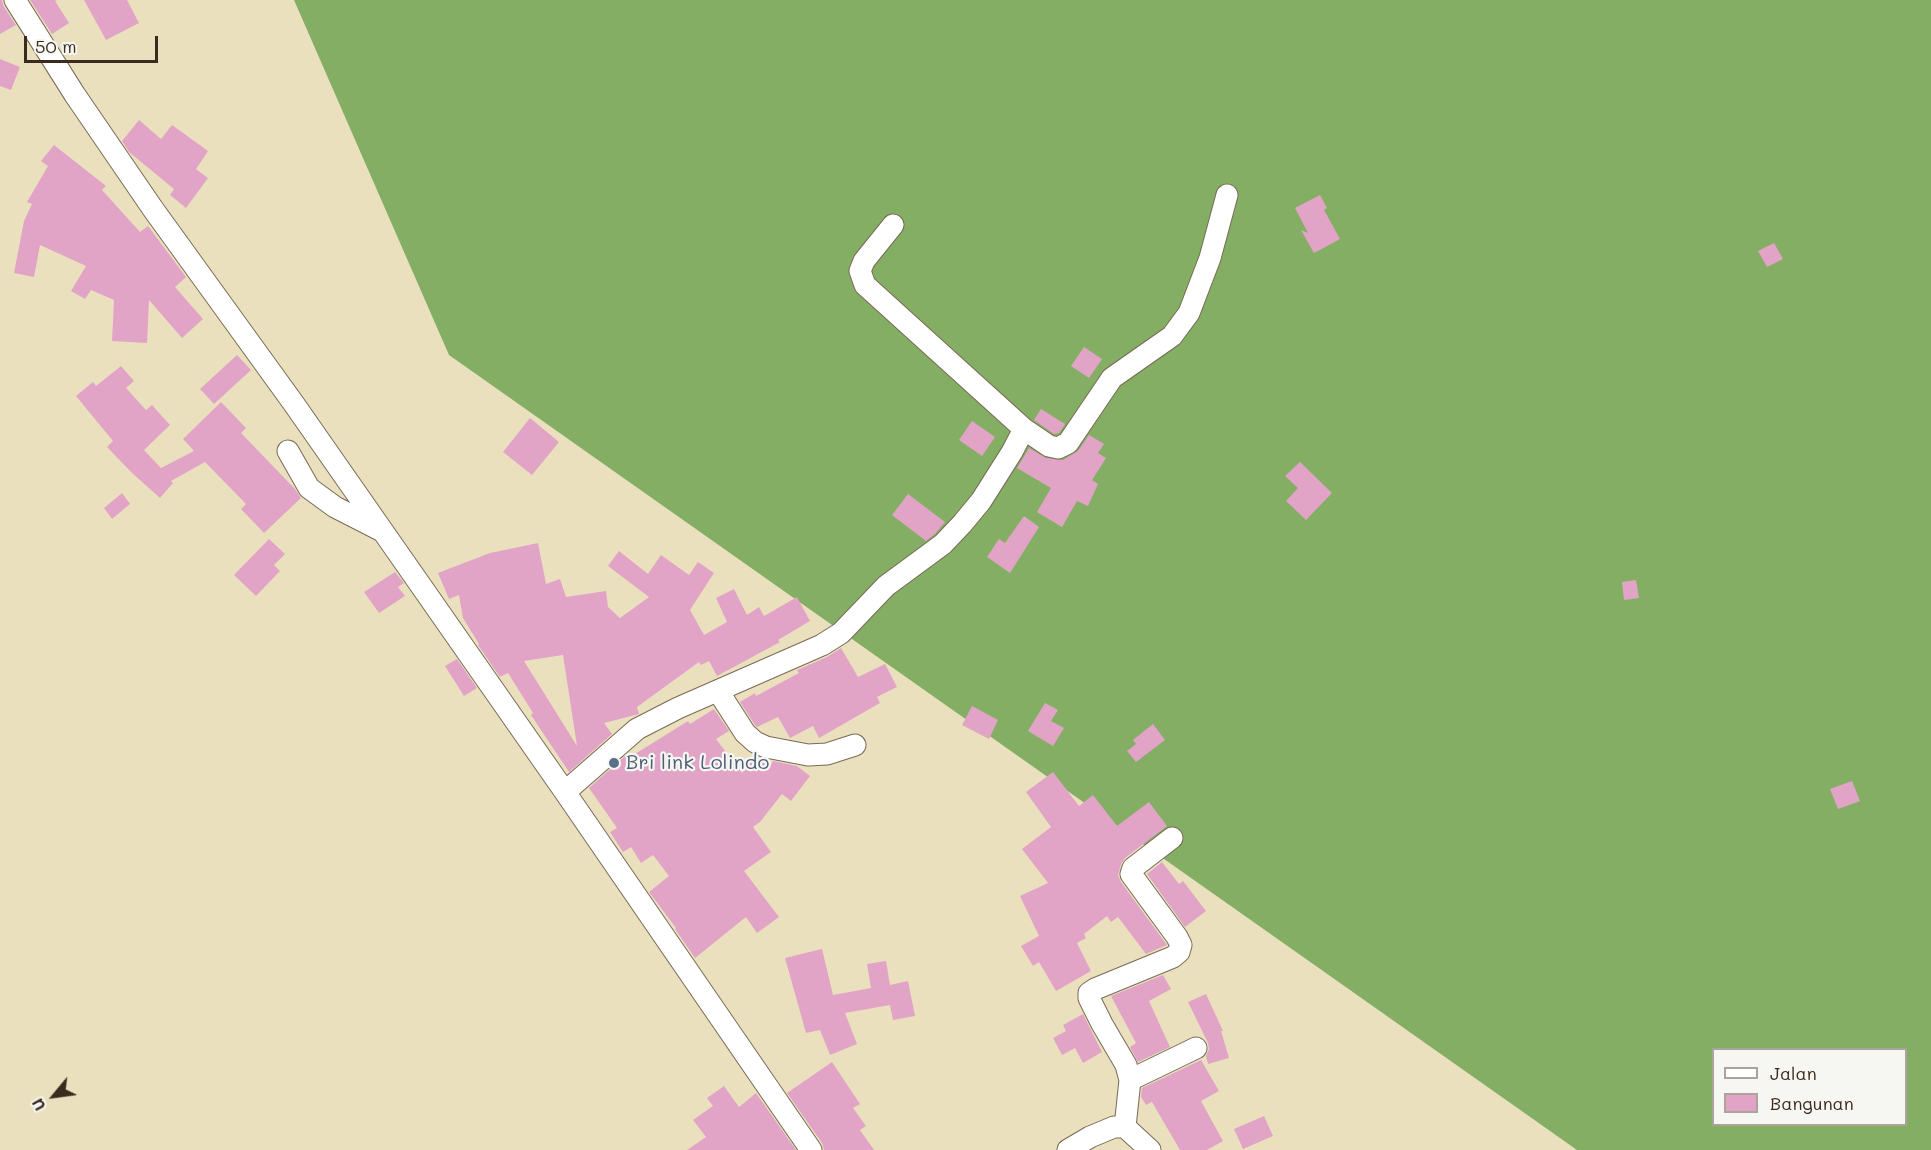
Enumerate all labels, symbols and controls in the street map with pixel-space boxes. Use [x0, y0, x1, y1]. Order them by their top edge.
scale bar [27, 24, 160, 62]
text: 50 m [35, 34, 77, 58]
place label: Bri link Lolindo [626, 751, 769, 775]
marker: Bri link Lolindo [607, 756, 621, 770]
legend [1712, 1048, 1907, 1126]
text: Jalan [1770, 1061, 1817, 1085]
north arrow [24, 1066, 84, 1126]
text: Bangunan [1770, 1091, 1854, 1115]
text: U [26, 1095, 50, 1115]

